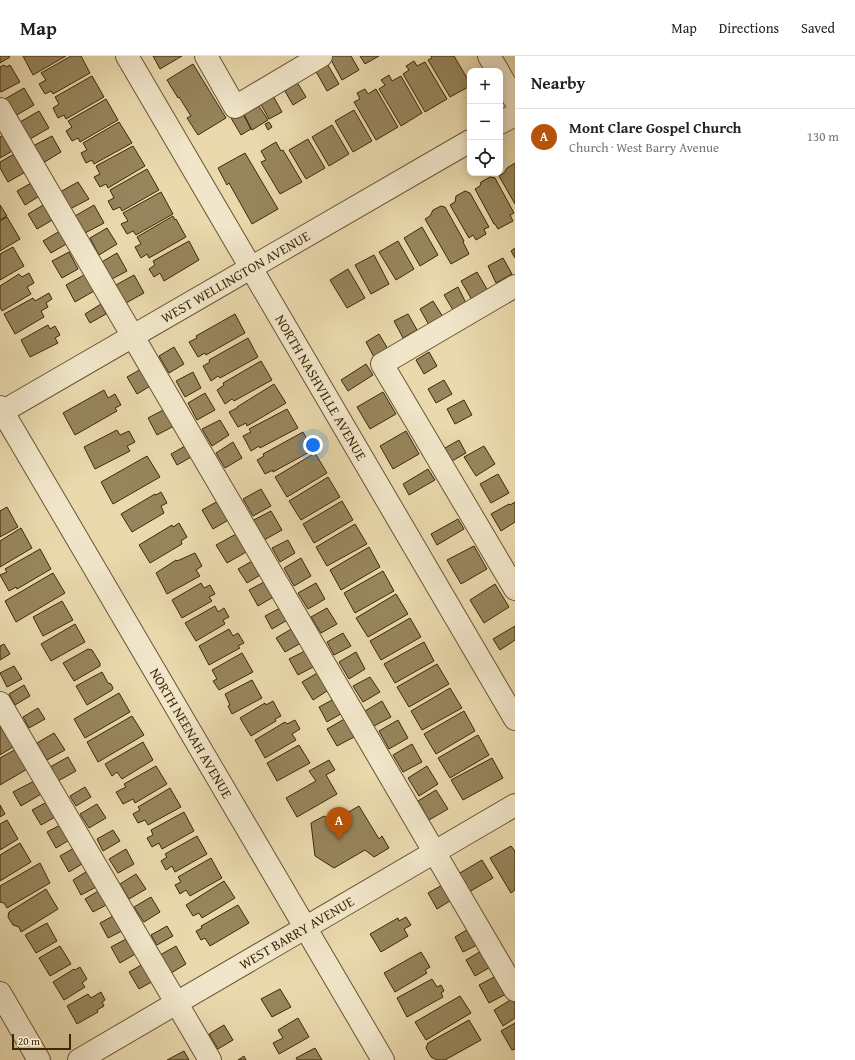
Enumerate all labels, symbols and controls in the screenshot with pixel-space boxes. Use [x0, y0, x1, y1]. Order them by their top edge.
text: Map [20, 14, 57, 42]
text: Map [671, 18, 697, 38]
text: Directions [719, 18, 779, 38]
text: Saved [801, 18, 835, 38]
map controls [467, 68, 503, 176]
button: + [467, 68, 503, 104]
text: Nearby [531, 70, 585, 95]
button: − [467, 104, 503, 140]
text: Mont Clare Gospel Church [569, 117, 741, 138]
text: A [540, 127, 548, 146]
text: 130 m [807, 127, 839, 146]
text: Church · West Barry Avenue [569, 138, 719, 157]
button: locate [467, 140, 503, 176]
street label: WEST WELLINGTON AVENUE [157, 226, 314, 328]
street label: NORTH NASHVILLE AVENUE [270, 311, 372, 464]
your location [303, 435, 323, 455]
street label: NORTH NEENAH AVENUE [145, 664, 237, 802]
pin: A [326, 807, 352, 840]
street label: WEST BARRY AVENUE [235, 891, 358, 974]
scale bar [12, 1032, 71, 1051]
text: 20 m [18, 1033, 40, 1049]

